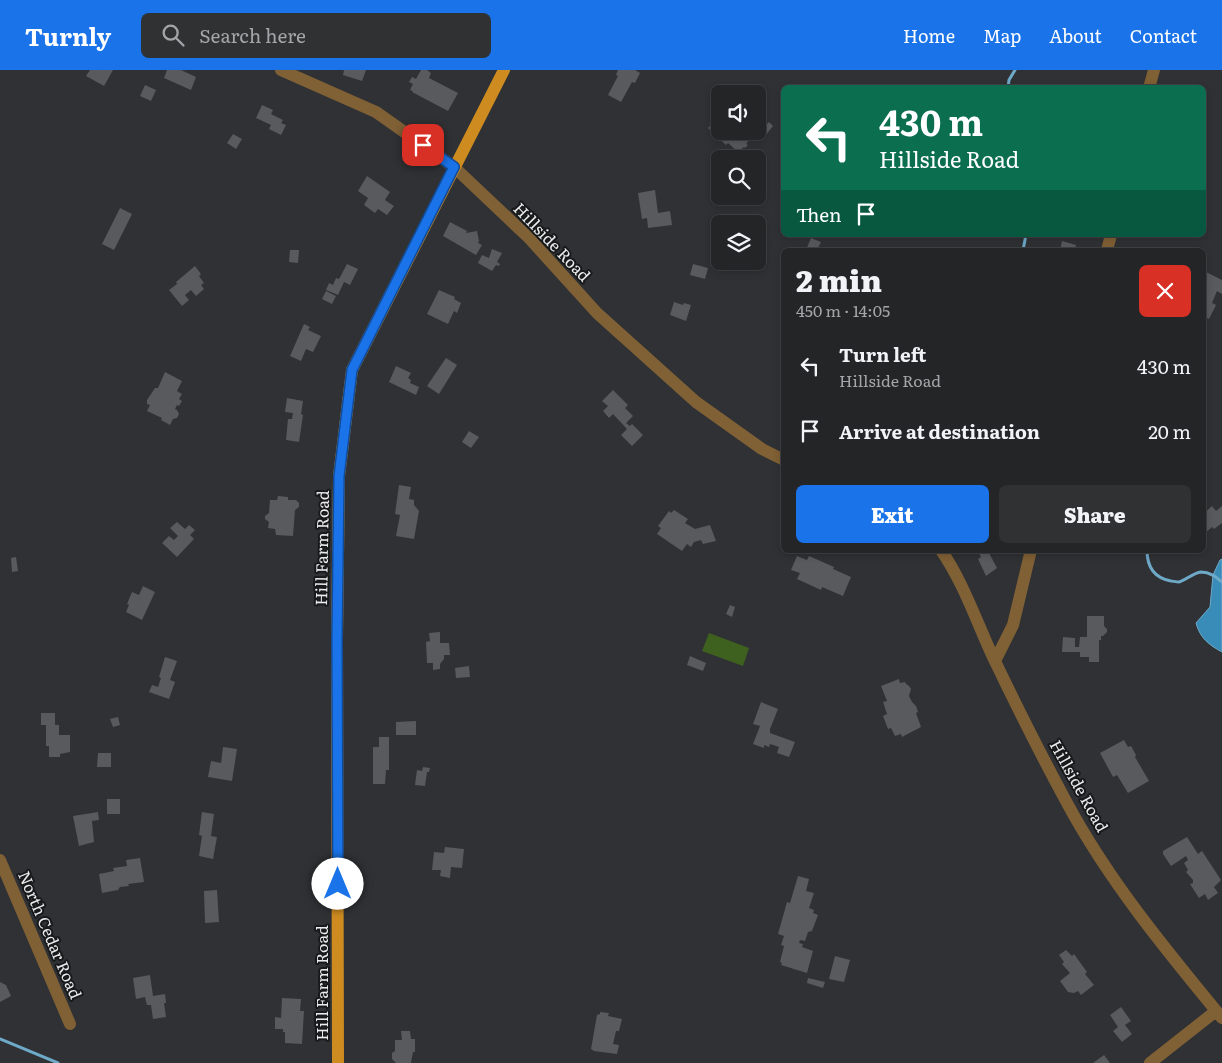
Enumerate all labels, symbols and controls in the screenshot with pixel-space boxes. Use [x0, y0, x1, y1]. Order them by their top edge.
search box [141, 13, 491, 58]
text: Turnly [25, 18, 111, 53]
icon: search [159, 21, 187, 49]
text: Search here [199, 21, 306, 49]
text: Home [903, 22, 955, 49]
text: Map [983, 22, 1021, 49]
text: About [1049, 22, 1102, 49]
text: Contact [1130, 22, 1197, 49]
map controls [711, 85, 766, 270]
button: sound [711, 85, 766, 140]
text: 430 m [879, 95, 983, 147]
icon: left [796, 105, 861, 170]
pin [402, 124, 444, 166]
icon: arrive [409, 131, 437, 159]
text: Hillside Road [879, 142, 1019, 175]
button: search [711, 150, 766, 205]
street label: Hillside Road [509, 196, 597, 286]
text: Then [796, 200, 842, 228]
icon: arrive [852, 200, 880, 228]
button: layers [711, 215, 766, 270]
text: 2 min [796, 257, 882, 301]
button: close [1139, 265, 1191, 317]
text: 450 m · 14:05 [796, 298, 890, 322]
text: Turn left [839, 340, 926, 368]
icon: left [796, 352, 824, 380]
text: 430 m [1137, 352, 1191, 380]
text: Hillside Road [839, 368, 941, 392]
icon: arrive [796, 417, 824, 445]
text: Arrive at destination [839, 417, 1040, 445]
text: 20 m [1148, 417, 1191, 445]
button: Exit [796, 485, 989, 543]
button: Share [999, 485, 1191, 543]
street label: Hill Farm Road [308, 490, 334, 606]
street label: Hillside Road [1045, 735, 1115, 836]
position arrow [311, 857, 363, 909]
street label: North Cedar Road [13, 867, 89, 1003]
street label: Hill Farm Road [309, 925, 333, 1041]

